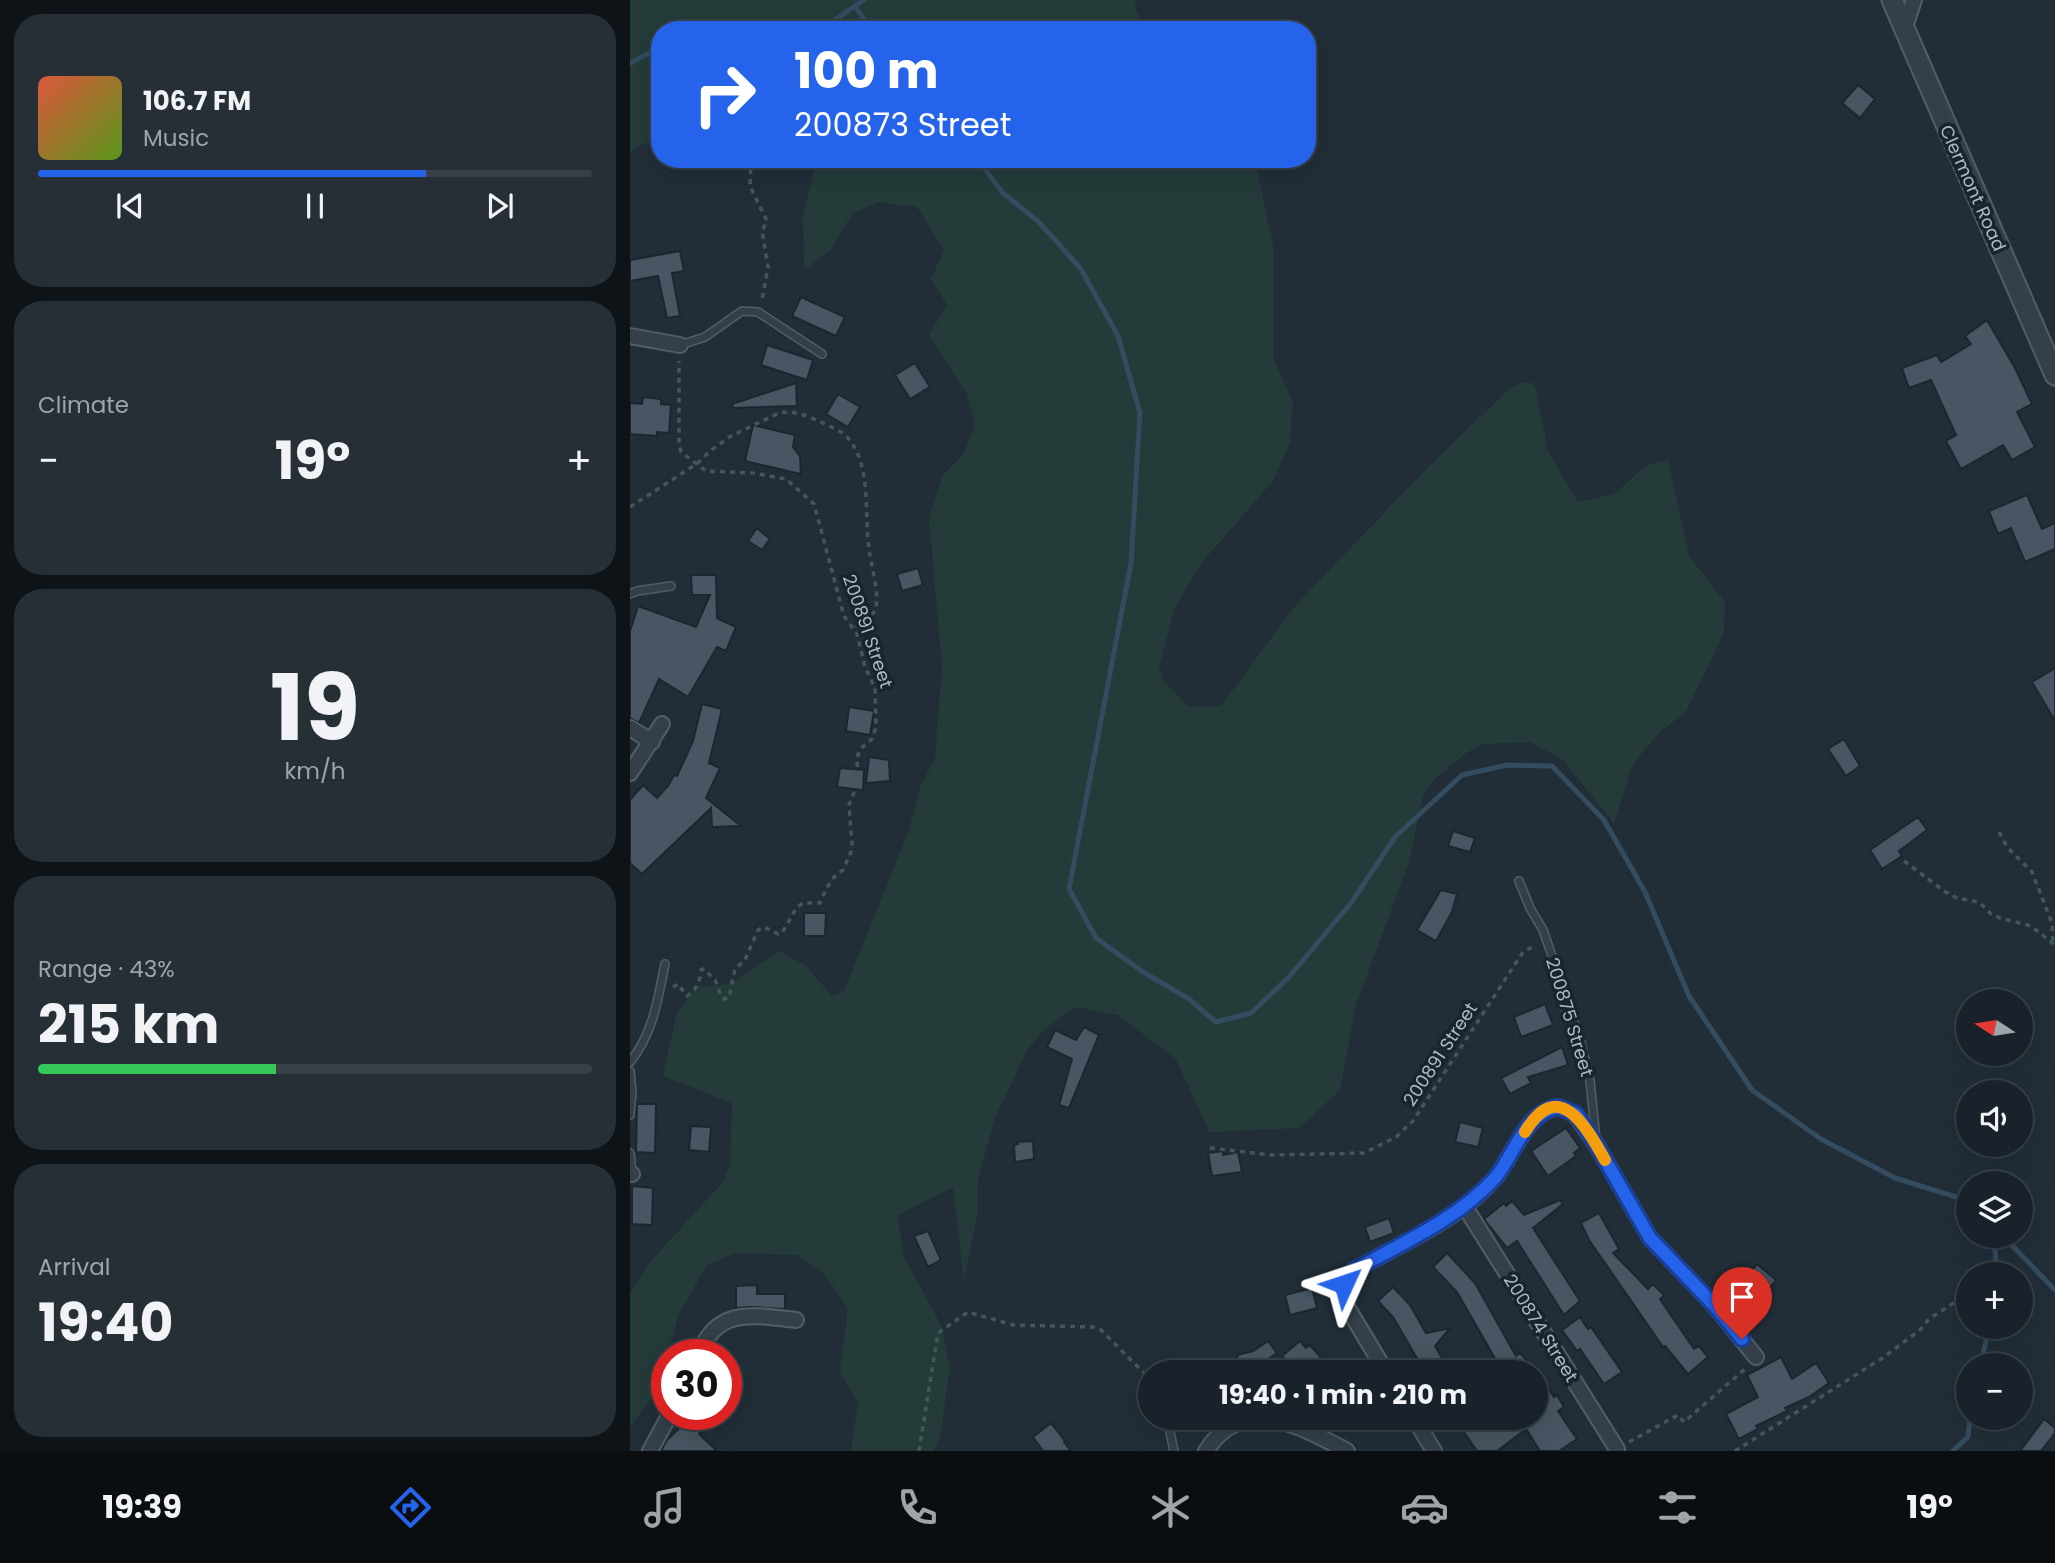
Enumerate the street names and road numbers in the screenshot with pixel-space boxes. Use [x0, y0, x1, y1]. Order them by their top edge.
street label: Clermont Road [1934, 121, 2012, 255]
street label: 200891 Street [837, 571, 899, 691]
street label: 200875 Street [1540, 955, 1600, 1079]
street label: 200891 Street [1397, 997, 1483, 1111]
street label: 200874 Street [1498, 1269, 1584, 1387]

